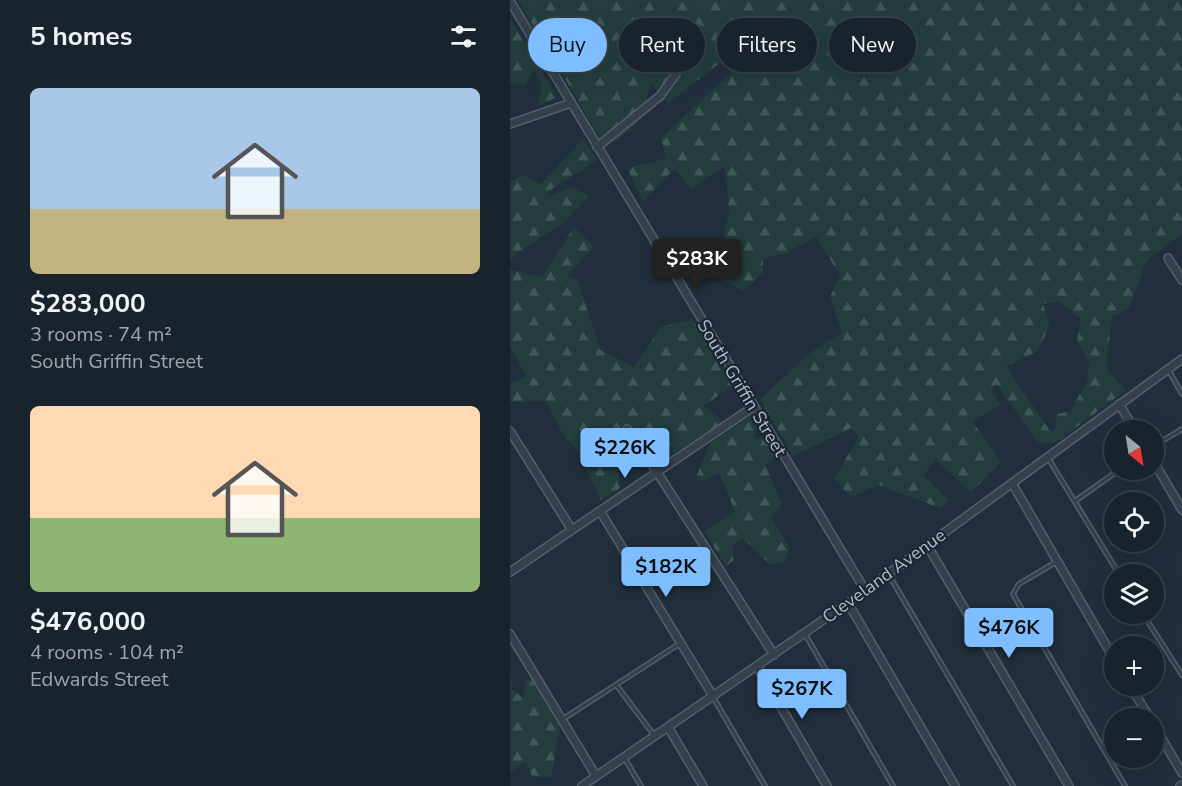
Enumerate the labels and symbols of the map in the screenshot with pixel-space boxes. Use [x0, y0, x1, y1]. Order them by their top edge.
pin: $283K [655, 239, 739, 290]
street label: South Griffin Street [692, 315, 793, 462]
north arrow [1104, 420, 1164, 480]
pin: $226K [583, 428, 667, 479]
street label: Cleveland Avenue [817, 523, 951, 629]
pin: $182K [624, 547, 708, 598]
pin: $476K [967, 608, 1051, 659]
pin: $267K [760, 669, 844, 720]

